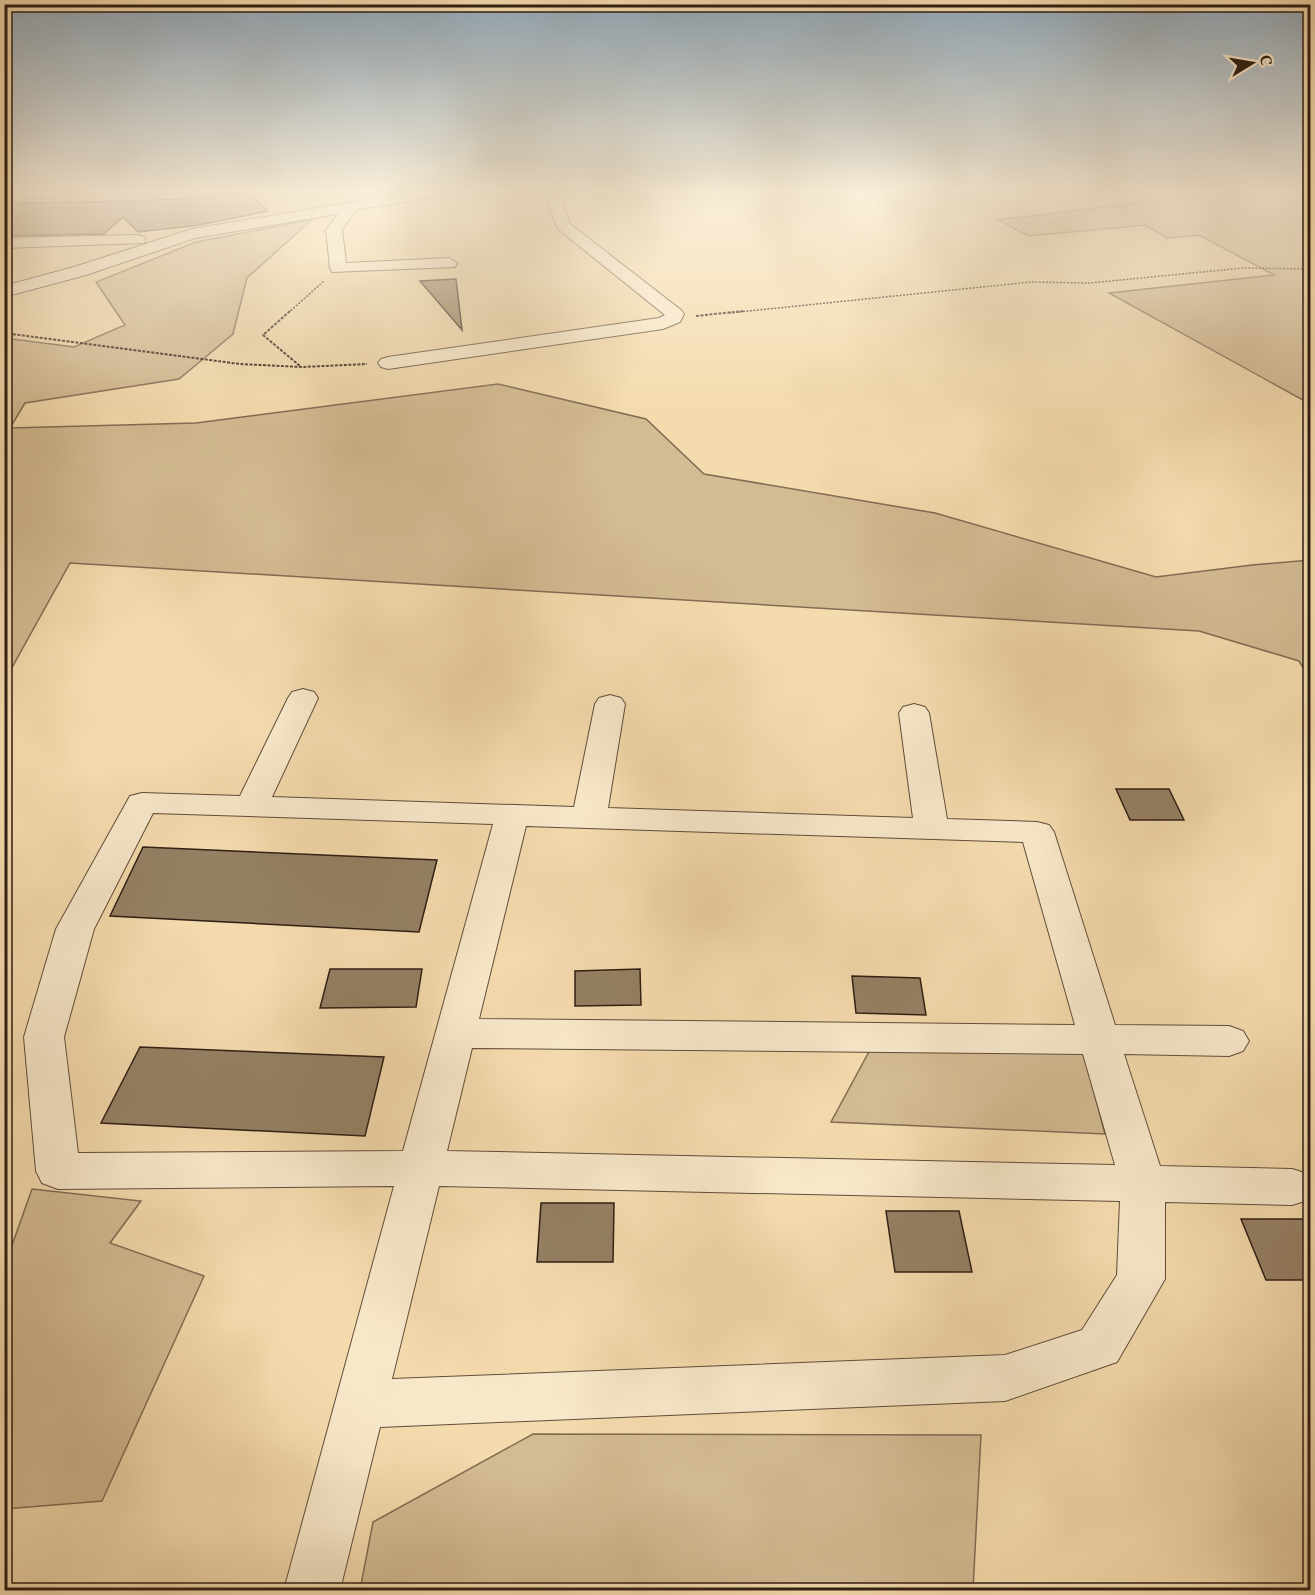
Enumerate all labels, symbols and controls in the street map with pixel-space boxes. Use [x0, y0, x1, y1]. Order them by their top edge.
north arrow [1222, 33, 1282, 93]
text: С [1253, 53, 1277, 68]

